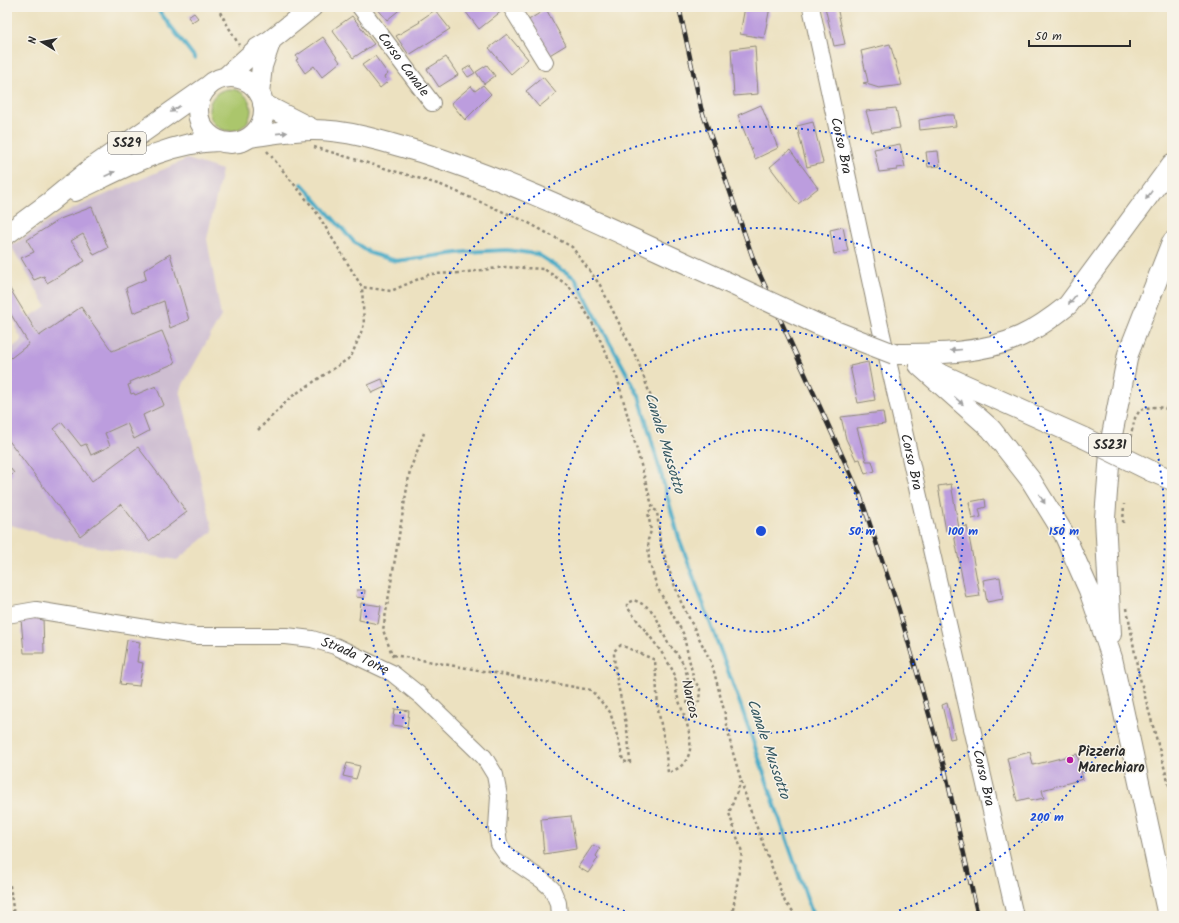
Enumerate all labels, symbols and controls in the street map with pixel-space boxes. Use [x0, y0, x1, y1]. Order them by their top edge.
north arrow [22, 22, 62, 62]
scale bar [1029, 22, 1130, 48]
text: 50 m [1035, 27, 1062, 46]
street label: Corso Canale [372, 28, 435, 102]
text: N [24, 35, 43, 45]
one-way arrow [170, 105, 181, 114]
street label: Corso Bra [824, 115, 858, 176]
one-way arrow [276, 130, 288, 136]
road number: SS29 [108, 132, 146, 154]
one-way arrow [105, 171, 116, 177]
one-way arrow [1145, 190, 1153, 201]
one-way arrow [1068, 294, 1076, 305]
one-way arrow [950, 347, 962, 354]
water label: Canale Mussotto [637, 390, 691, 498]
one-way arrow [954, 396, 964, 405]
street label: Corso Bra [894, 432, 928, 493]
road number: SS231 [1089, 434, 1131, 456]
one-way arrow [1038, 494, 1046, 505]
text: 50 m [848, 522, 876, 541]
text: 100 m [948, 522, 978, 541]
text: 150 m [1049, 522, 1079, 541]
centre of rings [754, 524, 768, 538]
street label: Strada Torre [318, 631, 393, 681]
street label: Narcos [675, 677, 705, 721]
water label: Canale Mussotto [740, 696, 797, 803]
place label: Pizzeria Marechiaro [1078, 741, 1145, 779]
street label: Corso Bra [966, 747, 1001, 808]
marker: Pizzeria Marechiaro [1065, 755, 1075, 765]
text: 200 m [1030, 808, 1064, 827]

